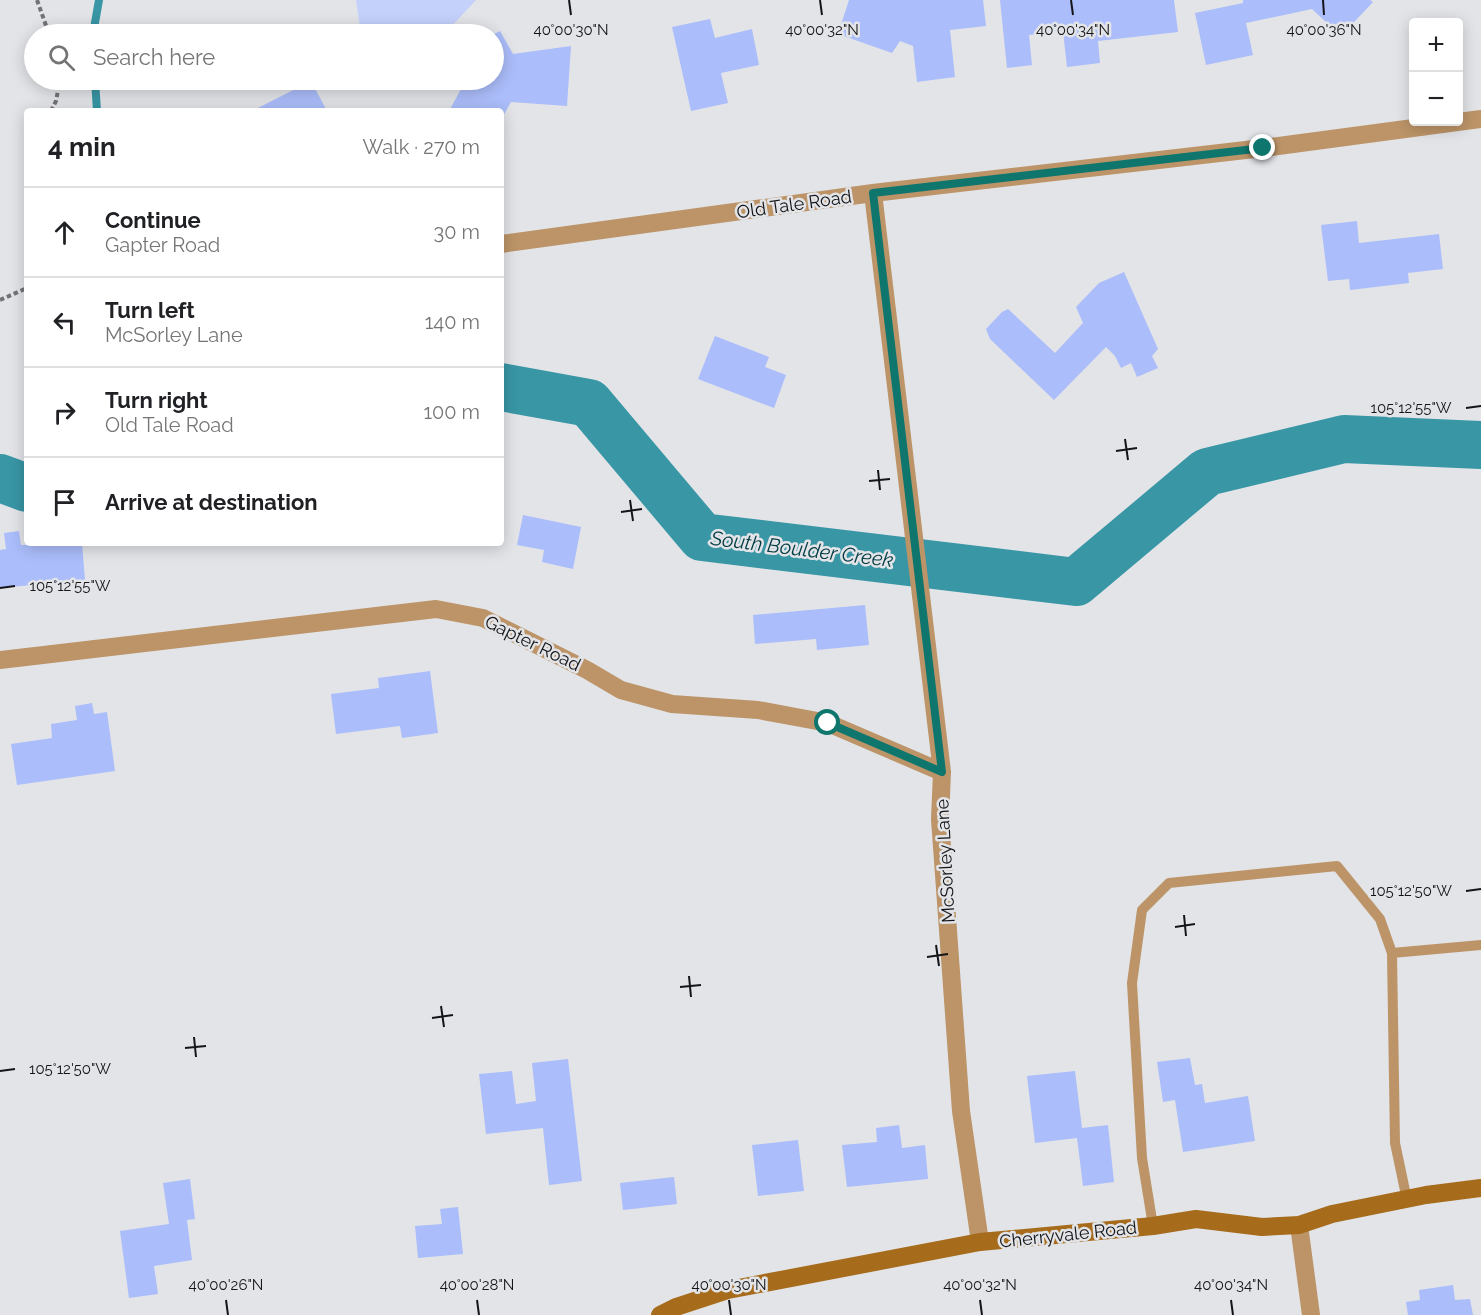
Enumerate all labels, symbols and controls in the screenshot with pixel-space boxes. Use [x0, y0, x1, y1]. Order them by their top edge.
map controls [1409, 18, 1463, 126]
button: + [1409, 18, 1463, 72]
text: 40°00'30"N [533, 21, 609, 39]
text: 40°00'32"N [785, 21, 859, 39]
text: 40°00'34"N [1036, 21, 1110, 39]
text: 40°00'36"N [1287, 21, 1361, 39]
search box [24, 24, 504, 90]
icon: search [45, 41, 78, 74]
text: Search here [93, 44, 215, 70]
button: − [1409, 72, 1463, 126]
text: 4 min [48, 132, 116, 162]
route end [1249, 134, 1275, 160]
text: Walk · 270 m [362, 135, 480, 159]
street label: Old Tale Road [735, 186, 853, 222]
text: Continue [105, 207, 201, 233]
icon: ahead [48, 216, 81, 249]
text: 30 m [434, 220, 480, 244]
text: Gapter Road [105, 233, 220, 257]
text: Turn left [105, 297, 195, 323]
icon: left [48, 306, 81, 339]
text: 140 m [425, 310, 480, 334]
text: McSorley Lane [105, 323, 243, 347]
text: Turn right [105, 387, 208, 413]
icon: right [48, 396, 81, 429]
text: 105°12'55"W [1370, 399, 1452, 417]
text: 100 m [423, 400, 480, 424]
text: Old Tale Road [105, 413, 234, 437]
icon: arrive [48, 486, 81, 519]
text: Arrive at destination [105, 489, 318, 515]
water label: South Boulder Creek [708, 526, 895, 572]
text: 105°12'55"W [29, 577, 111, 595]
street label: Gapter Road [482, 611, 584, 675]
route start [814, 709, 840, 735]
street label: McSorley Lane [931, 798, 959, 923]
text: 105°12'50"W [1370, 882, 1452, 900]
text: 105°12'50"W [29, 1060, 111, 1078]
street label: Cherryvale Road [998, 1216, 1138, 1252]
text: 40°00'26"N [189, 1276, 263, 1294]
text: 40°00'28"N [440, 1276, 514, 1294]
text: 40°00'30"N [691, 1276, 767, 1294]
text: 40°00'32"N [943, 1276, 1017, 1294]
text: 40°00'34"N [1194, 1276, 1268, 1294]

